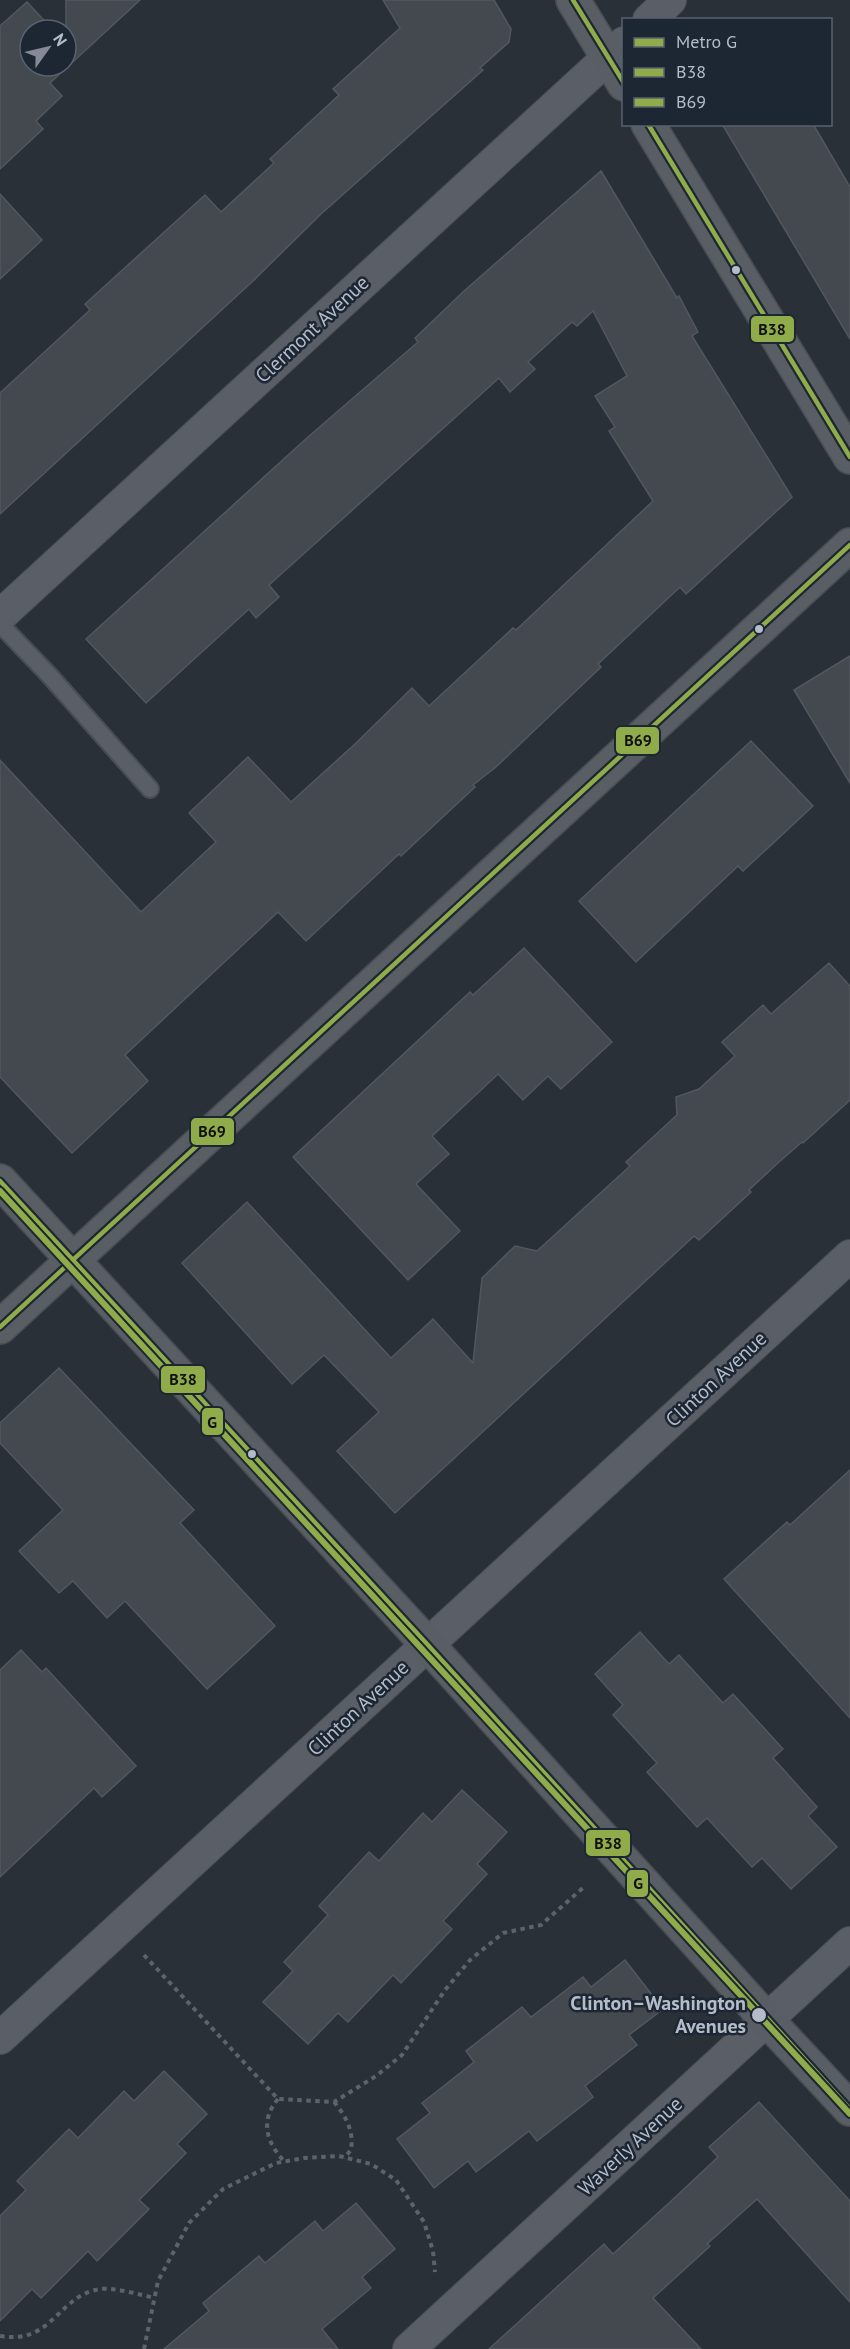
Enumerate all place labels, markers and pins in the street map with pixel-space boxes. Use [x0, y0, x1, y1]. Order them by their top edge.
unlabelled marker [730, 264, 742, 276]
unlabelled marker [753, 623, 765, 635]
unlabelled marker [246, 1448, 258, 1460]
place label: Clinton–Washington Avenues [570, 1990, 746, 2039]
marker: Clinton–Washington Avenues [750, 2006, 768, 2024]

